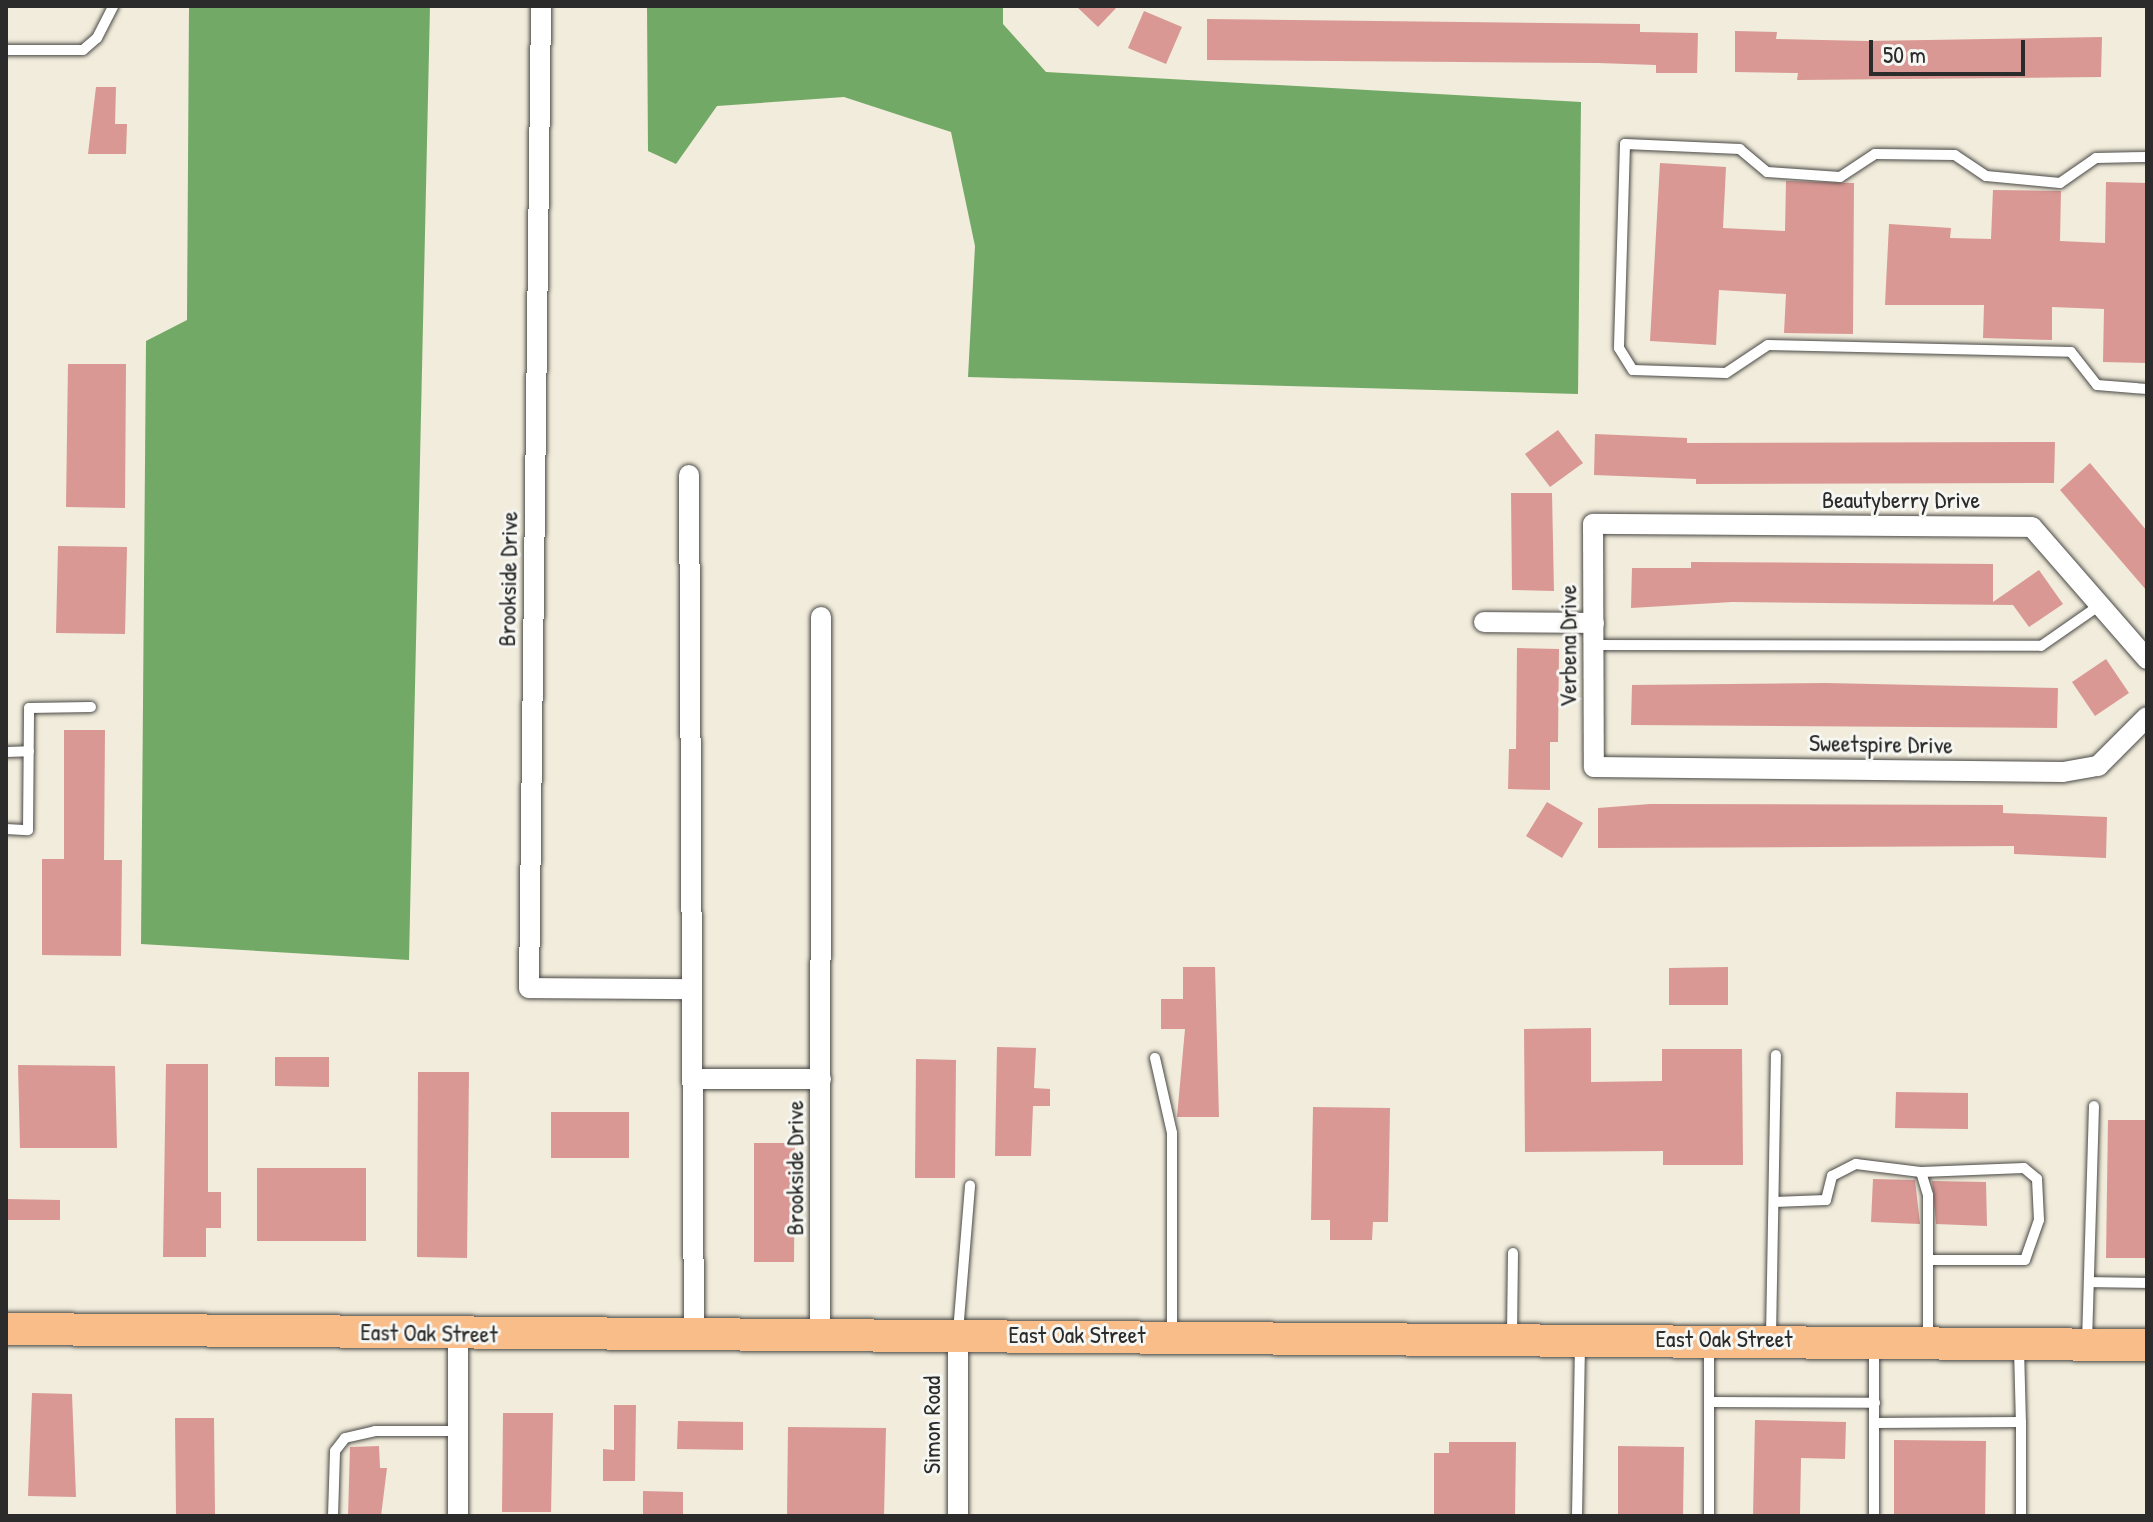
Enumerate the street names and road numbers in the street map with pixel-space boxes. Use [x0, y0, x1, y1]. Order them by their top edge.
street label: Beautyberry Drive [1822, 486, 1980, 514]
street label: Brookside Drive [492, 511, 524, 647]
street label: Verbena Drive [1554, 585, 1582, 707]
street label: Sweetspire Drive [1809, 728, 1953, 760]
street label: Brookside Drive [781, 1101, 809, 1235]
street label: East Oak Street [360, 1317, 498, 1349]
street label: East Oak Street [1008, 1321, 1146, 1349]
street label: East Oak Street [1655, 1325, 1793, 1353]
street label: Simon Road [918, 1376, 946, 1474]

